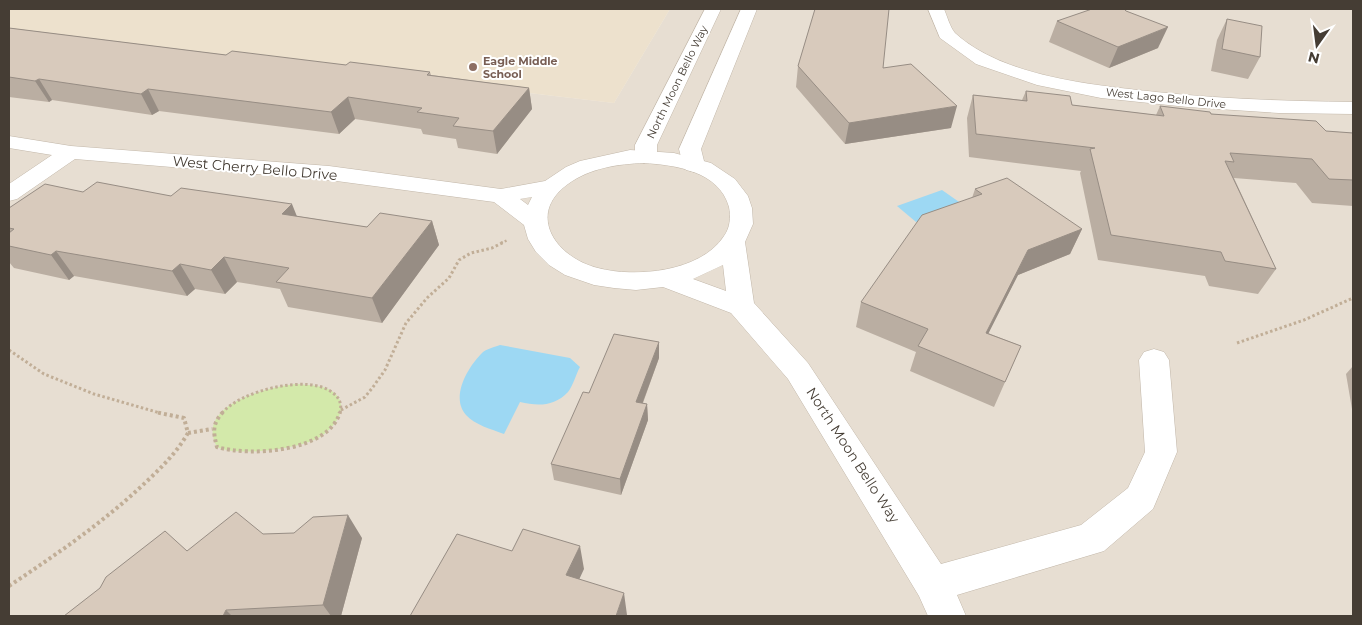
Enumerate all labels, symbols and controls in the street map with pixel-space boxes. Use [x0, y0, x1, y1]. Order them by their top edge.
north arrow [1292, 20, 1342, 70]
street label: North Moon Bello Way [643, 23, 711, 141]
text: N [1306, 48, 1322, 68]
place label: Eagle Middle School [483, 54, 558, 81]
marker: Eagle Middle School [467, 61, 479, 73]
street label: West Lago Bello Drive [1105, 85, 1227, 111]
street label: West Cherry Bello Drive [172, 152, 338, 184]
street label: North Moon Bello Way [802, 384, 904, 527]

